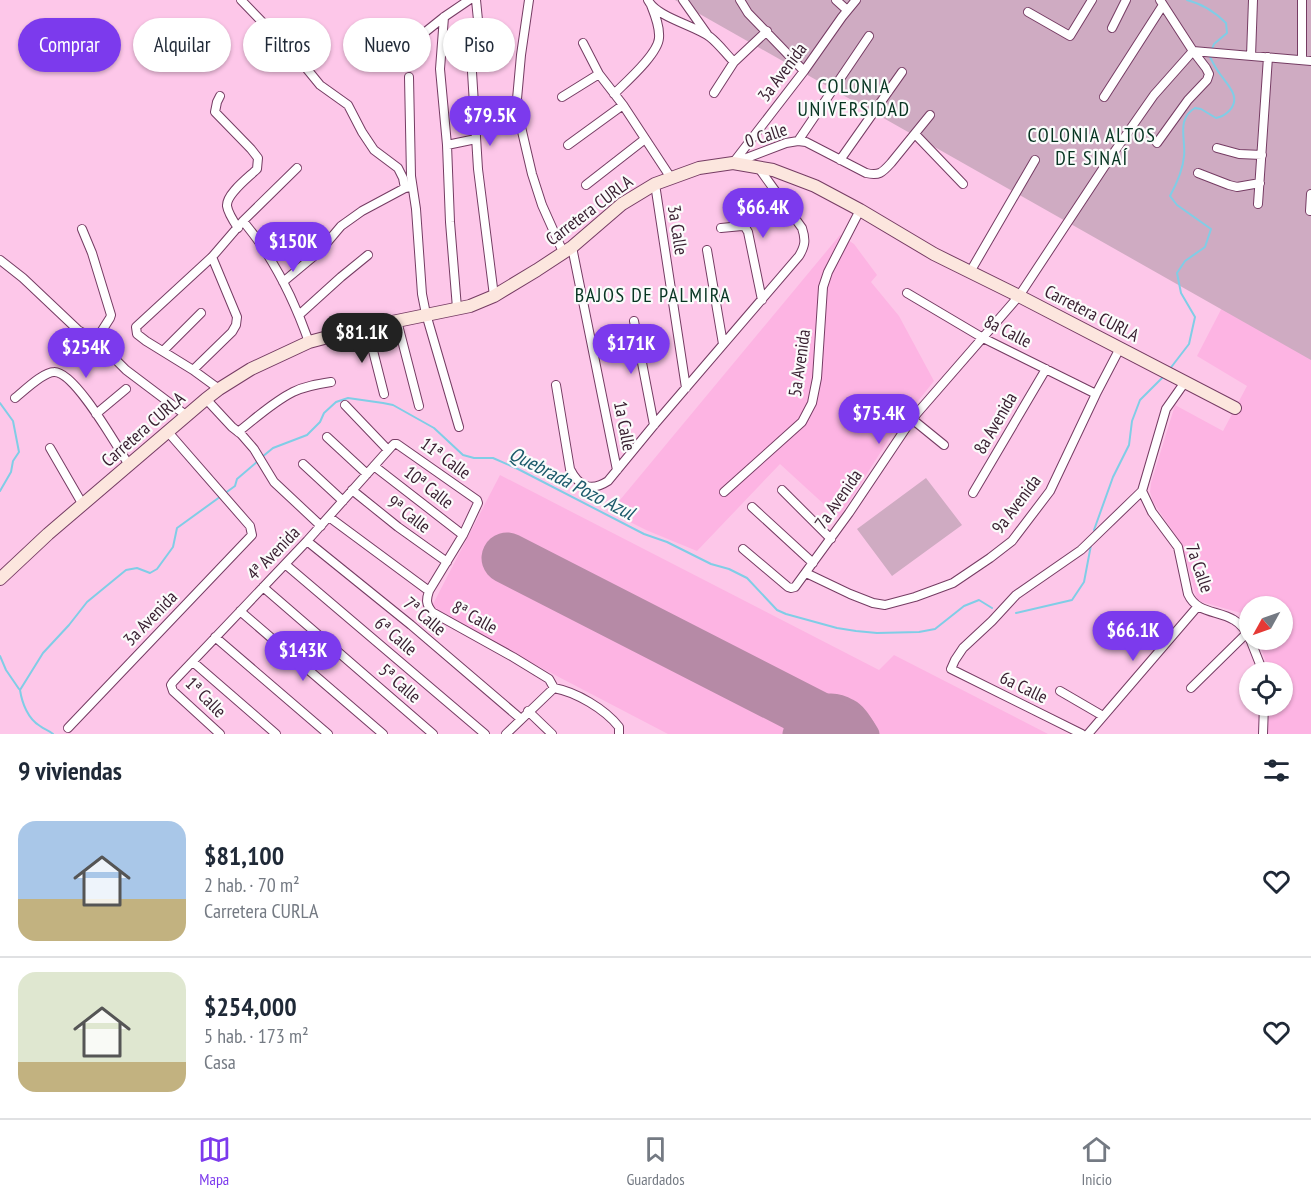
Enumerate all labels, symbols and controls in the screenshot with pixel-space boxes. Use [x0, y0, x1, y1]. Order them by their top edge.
chip: Comprar [18, 18, 121, 72]
chip: Alquilar [133, 18, 231, 72]
chip: Filtros [243, 18, 331, 72]
chip: Nuevo [343, 18, 431, 72]
chip: Piso [443, 18, 515, 72]
street label: 3a Avenida [752, 38, 812, 106]
district label: COLONIA UNIVERSIDAD [797, 73, 911, 122]
pin: $79.5K [441, 96, 539, 147]
text: $79.5K [464, 102, 516, 128]
street label: 0 Calle [742, 117, 790, 153]
district label: COLONIA ALTOS DE SINAÍ [1028, 122, 1156, 171]
street label: Carretera CURLA [541, 170, 637, 250]
pin: $66.4K [714, 188, 812, 239]
text: $66.4K [737, 194, 789, 220]
street label: 3a Calle [663, 203, 693, 257]
pin: $150K [251, 222, 335, 273]
text: $150K [269, 228, 317, 254]
street label: Carretera CURLA [1041, 279, 1144, 347]
district label: BAJOS DE PALMIRA [575, 282, 731, 308]
street label: 8a Calle [980, 309, 1036, 353]
pin: $81.1K [313, 313, 411, 364]
text: $81.1K [336, 319, 388, 345]
pin: $171K [589, 324, 673, 375]
pin: $254K [44, 328, 128, 379]
street label: 5a Avenida [783, 328, 815, 398]
text: $171K [607, 330, 655, 356]
text: $254K [62, 334, 110, 360]
street label: Carretera CURLA [97, 386, 190, 471]
street label: 8a Avenida [968, 388, 1022, 458]
pin: $75.4K [830, 394, 928, 445]
street label: 1a Calle [609, 399, 641, 453]
text: $75.4K [853, 400, 905, 426]
street label: 11ª Calle [416, 432, 476, 484]
water label: Quebrada Pozo Azul [505, 440, 641, 527]
street label: 10ª Calle [400, 460, 458, 514]
street label: 7a Avenida [809, 465, 867, 533]
street label: 9a Avenida [986, 470, 1046, 538]
street label: 9ª Calle [383, 490, 435, 538]
street label: 4ª Avenida [242, 521, 304, 585]
street label: 7a Calle [1181, 541, 1219, 595]
street label: 3a Avenida [118, 586, 182, 650]
street label: 7ª Calle [399, 592, 451, 640]
street label: 8ª Calle [448, 595, 502, 639]
north arrow [1239, 596, 1293, 650]
map controls [1239, 596, 1293, 716]
pin: $66.1K [1084, 611, 1182, 662]
street label: 6ª Calle [370, 612, 422, 660]
text: $66.1K [1107, 617, 1159, 643]
pin: $143K [261, 631, 345, 682]
text: $143K [279, 637, 327, 663]
street label: 5ª Calle [374, 658, 426, 708]
button: locate [1239, 662, 1293, 716]
street label: 6a Calle [996, 666, 1052, 708]
street label: 1ª Calle [181, 672, 231, 722]
text: 9 viviendas [18, 754, 122, 787]
icon: filters [1260, 754, 1293, 787]
text: $81,100 [204, 839, 284, 872]
icon: home [66, 845, 138, 917]
icon: heart [1260, 865, 1293, 898]
text: 2 hab. · 70 m² [204, 872, 300, 898]
text: Carretera CURLA [204, 898, 319, 924]
text: $254,000 [204, 990, 297, 1023]
icon: home [66, 996, 138, 1068]
icon: heart [1260, 1016, 1293, 1049]
text: 5 hab. · 173 m² [204, 1023, 309, 1049]
text: Casa [204, 1049, 236, 1075]
tab: Mapa [198, 1133, 231, 1189]
tab: Guardados [626, 1133, 685, 1189]
tab: Inicio [1080, 1133, 1113, 1189]

